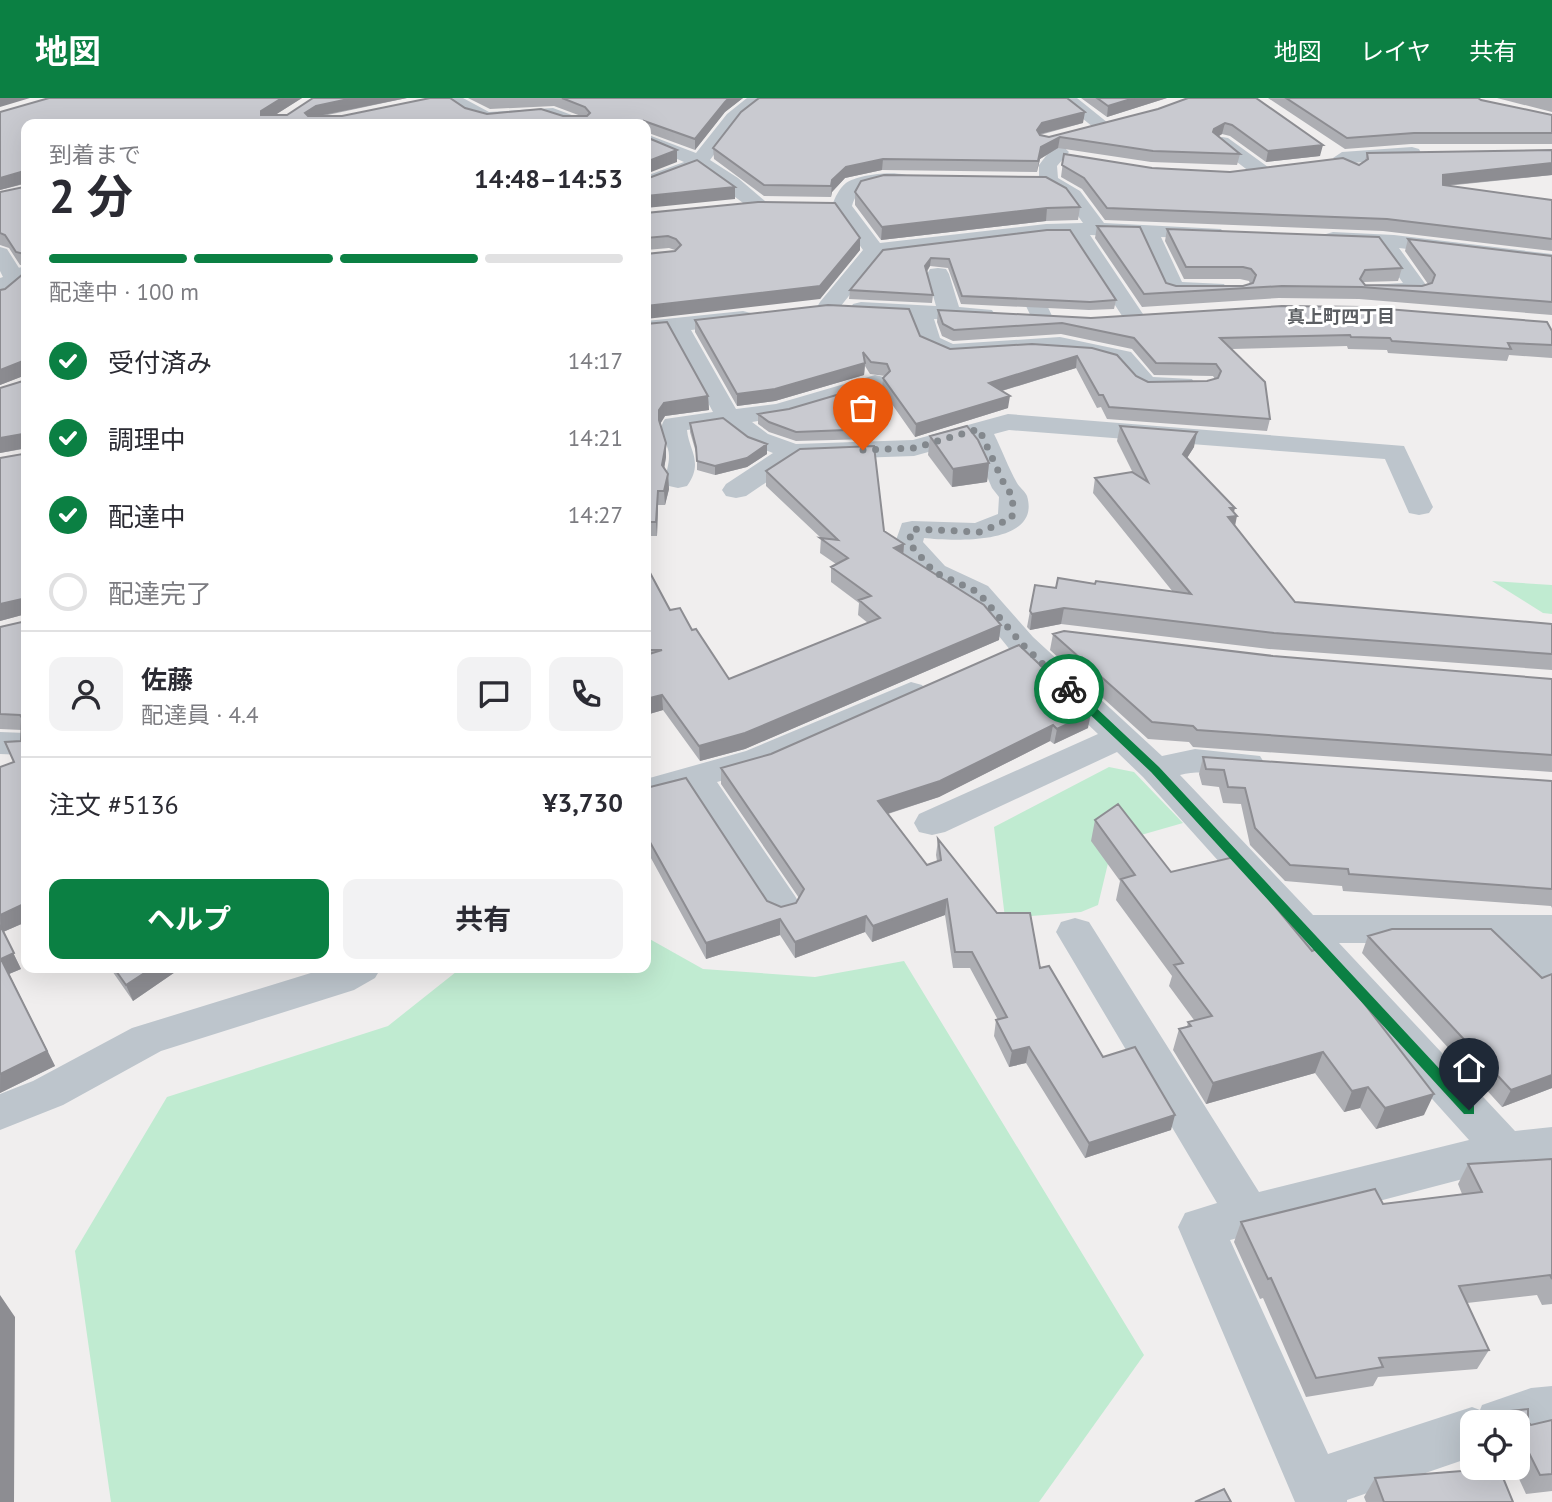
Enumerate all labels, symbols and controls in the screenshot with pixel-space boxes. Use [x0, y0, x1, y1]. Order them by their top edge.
text: 地図 [35, 29, 101, 72]
text: 地図 [1274, 36, 1322, 67]
text: レイヤ [1360, 36, 1431, 67]
text: 共有 [1469, 36, 1517, 67]
text: 到着まで [49, 140, 141, 169]
text: 14:48–14:53 [474, 162, 623, 195]
text: 2 分 [49, 166, 133, 226]
text: 配達中 · 100 m [49, 277, 199, 306]
district label: 真上町四丁目 [1287, 305, 1395, 328]
icon: check [49, 342, 87, 380]
text: 受付済み [108, 346, 212, 379]
text: 14:17 [568, 346, 623, 375]
pin [833, 378, 893, 450]
icon: bag [844, 389, 882, 427]
icon: check [49, 419, 87, 457]
text: 調理中 [108, 423, 186, 456]
text: 14:21 [568, 423, 623, 452]
icon: check [49, 496, 87, 534]
text: 配達中 [108, 500, 186, 533]
text: 14:27 [568, 500, 623, 529]
text: 配達完了 [108, 577, 212, 610]
courier [1034, 654, 1104, 724]
button: person [49, 657, 123, 731]
button: chat [457, 657, 531, 731]
button: phone [549, 657, 623, 731]
text: 佐藤 [141, 663, 193, 696]
icon: bike [1050, 670, 1088, 708]
text: 配達員 · 4.4 [141, 700, 258, 729]
text: ¥3,730 [543, 786, 623, 819]
text: 注文 #5136 [49, 788, 179, 821]
button: ヘルプ [49, 879, 329, 959]
button: 共有 [343, 879, 623, 959]
pin [1439, 1038, 1499, 1110]
icon: home [1450, 1049, 1488, 1087]
map controls [1460, 1410, 1530, 1480]
button: locate [1460, 1410, 1530, 1480]

